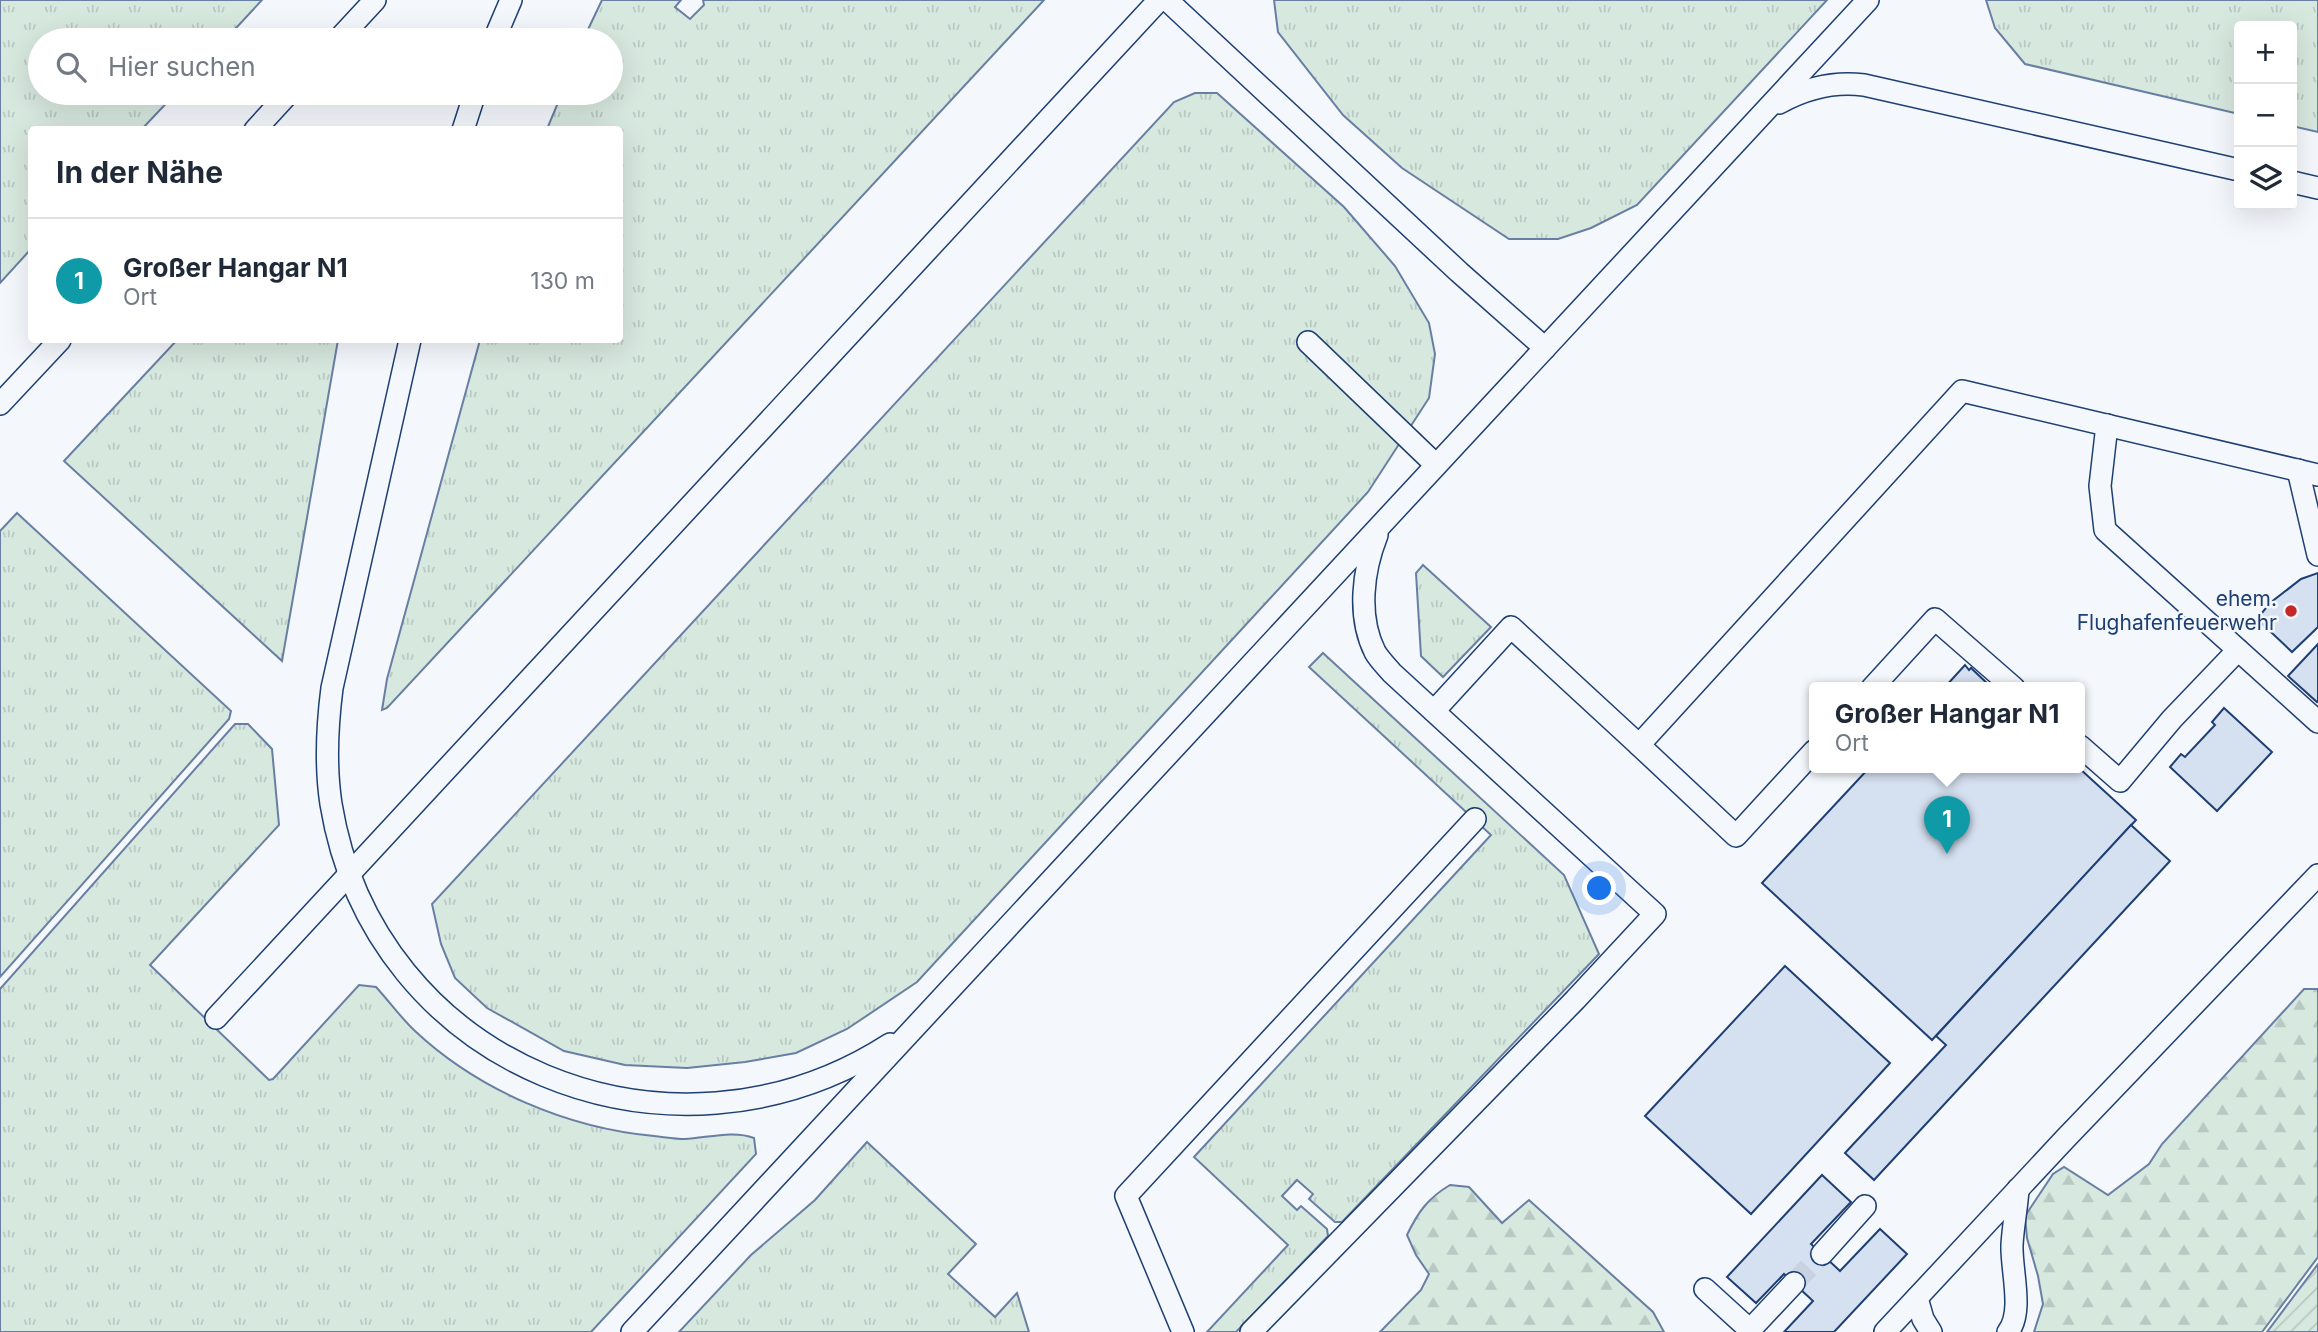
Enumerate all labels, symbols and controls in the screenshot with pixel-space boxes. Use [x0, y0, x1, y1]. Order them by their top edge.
map controls [2234, 21, 2297, 210]
button: + [2234, 21, 2297, 84]
search box [28, 28, 623, 105]
icon: search [52, 48, 90, 86]
text: Hier suchen [108, 51, 256, 82]
button: − [2234, 84, 2297, 147]
button: layers [2234, 147, 2297, 210]
text: In der Nähe [56, 154, 223, 190]
text: Großer Hangar N1 [123, 252, 348, 283]
text: 1 [74, 267, 84, 295]
text: 130 m [530, 267, 595, 295]
text: Ort [123, 283, 157, 311]
place label: ehem. Flughafenfeuerwehr [2077, 586, 2277, 635]
marker: ehem. Flughafenfeuerwehr [2283, 603, 2299, 619]
popup [1809, 682, 2085, 773]
text: Großer Hangar N1 [1835, 698, 2059, 729]
text: Ort [1835, 729, 1869, 757]
pin: 1 [1924, 796, 1970, 854]
your location [1582, 871, 1616, 905]

